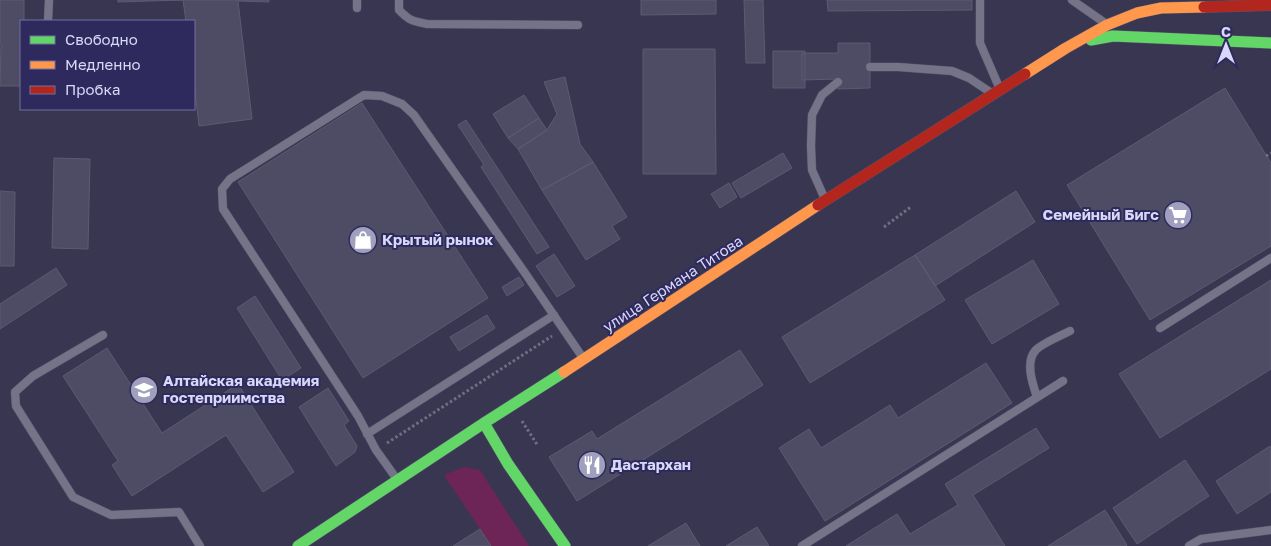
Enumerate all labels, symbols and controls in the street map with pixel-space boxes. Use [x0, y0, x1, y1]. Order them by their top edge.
legend [20, 20, 195, 110]
north arrow [1201, 20, 1251, 70]
text: С [1221, 23, 1231, 40]
text: Свободно [65, 30, 138, 48]
text: Медленно [65, 55, 141, 73]
text: Пробка [65, 80, 120, 98]
supermarket icon: Семейный Бигс [1163, 200, 1193, 230]
place label: Семейный Бигс [1043, 205, 1159, 223]
shop icon: Крытый рынок [348, 225, 378, 255]
place label: Крытый рынок [382, 230, 494, 248]
street label: улица Германа Титова [599, 231, 746, 335]
place label: Алтайская академия гостеприимства [163, 371, 320, 406]
school or university icon: Алтайская академия гостеприимства [129, 375, 159, 405]
restaurant icon: Дастархан [577, 450, 607, 480]
place label: Дастархан [611, 455, 691, 473]

